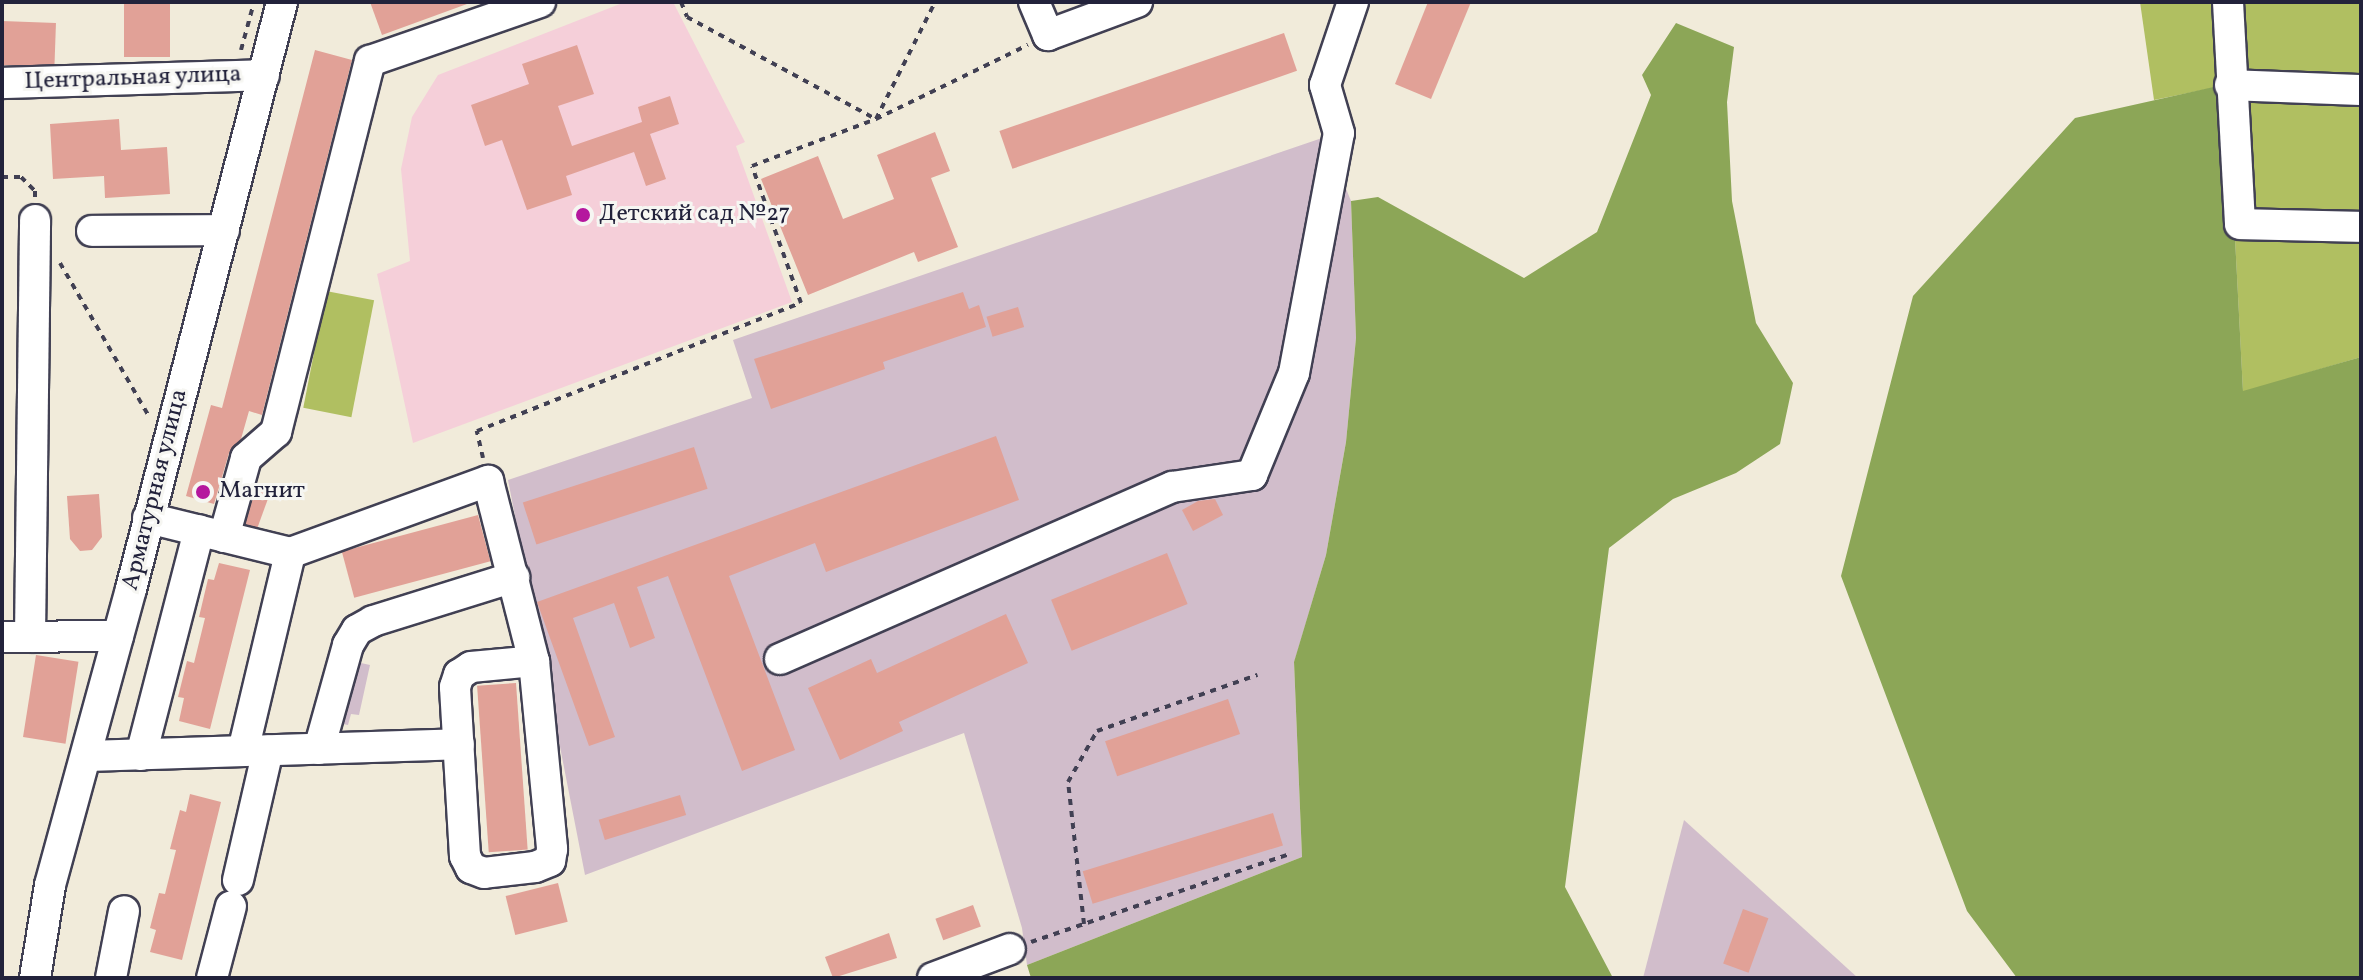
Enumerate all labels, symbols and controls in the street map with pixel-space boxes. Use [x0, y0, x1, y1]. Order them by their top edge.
street label: Центральная улица [24, 61, 242, 97]
place label: Детский сад №27 [599, 201, 790, 229]
marker: Детский сад №27 [574, 206, 592, 224]
street label: Арматурная улица [117, 386, 195, 594]
place label: Магнит [219, 478, 305, 506]
marker: Магнит [194, 483, 212, 501]

